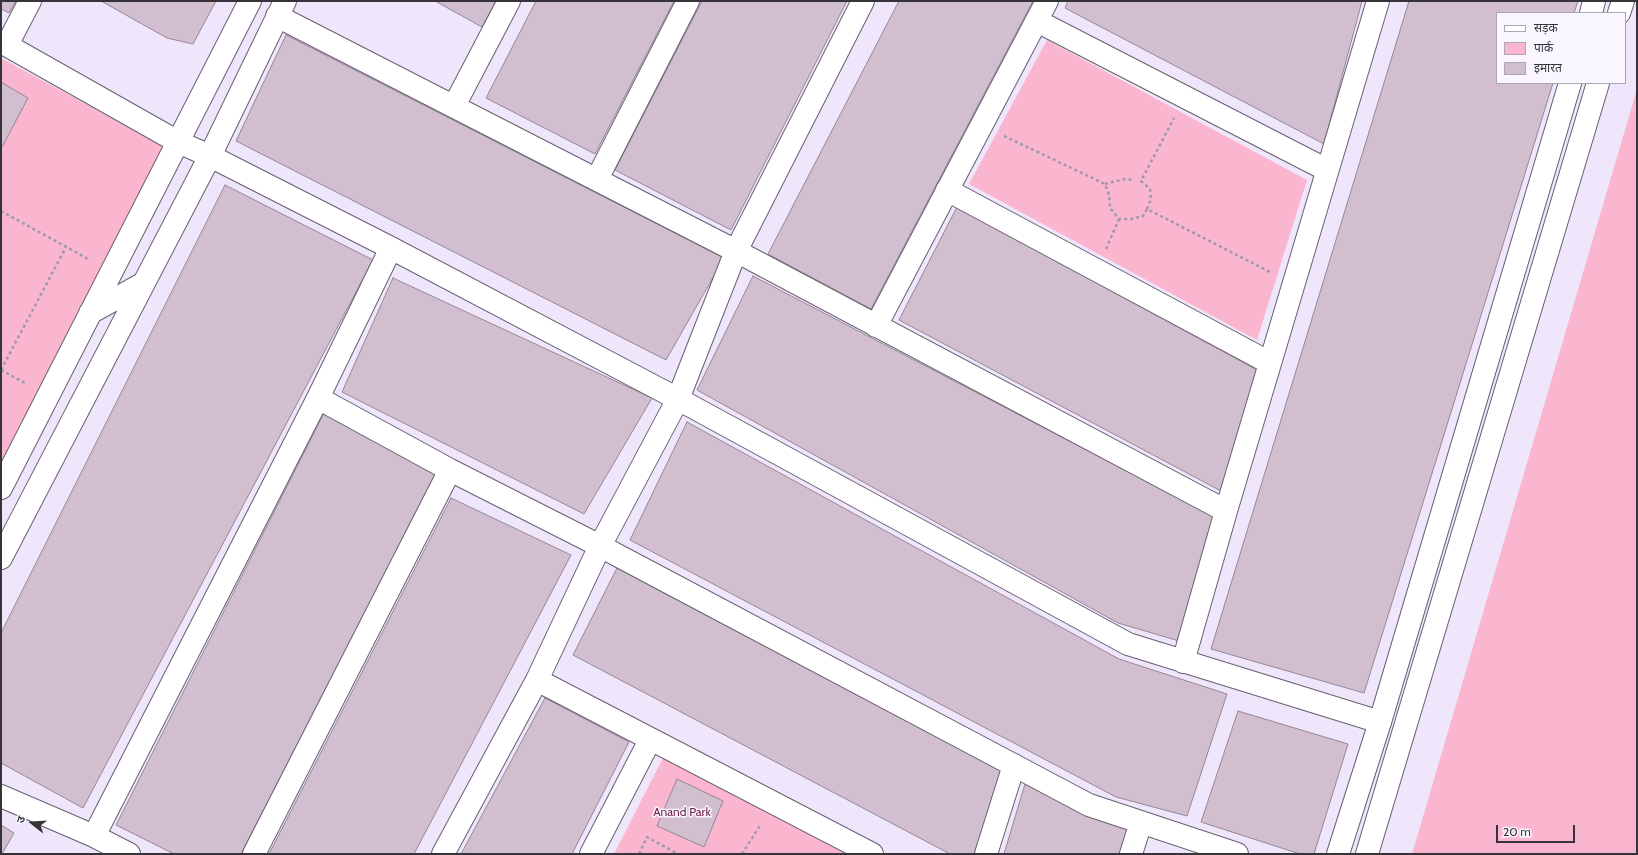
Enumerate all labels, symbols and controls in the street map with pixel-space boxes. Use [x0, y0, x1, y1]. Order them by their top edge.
legend [1496, 12, 1626, 84]
text: सड़क [1534, 20, 1558, 35]
text: पार्क [1534, 40, 1553, 55]
text: इमारत [1534, 60, 1562, 75]
north arrow [12, 803, 52, 843]
park label: Anand Park [653, 805, 711, 819]
text: उ [13, 814, 28, 825]
scale bar [1498, 817, 1577, 843]
text: 20 m [1503, 824, 1531, 839]

